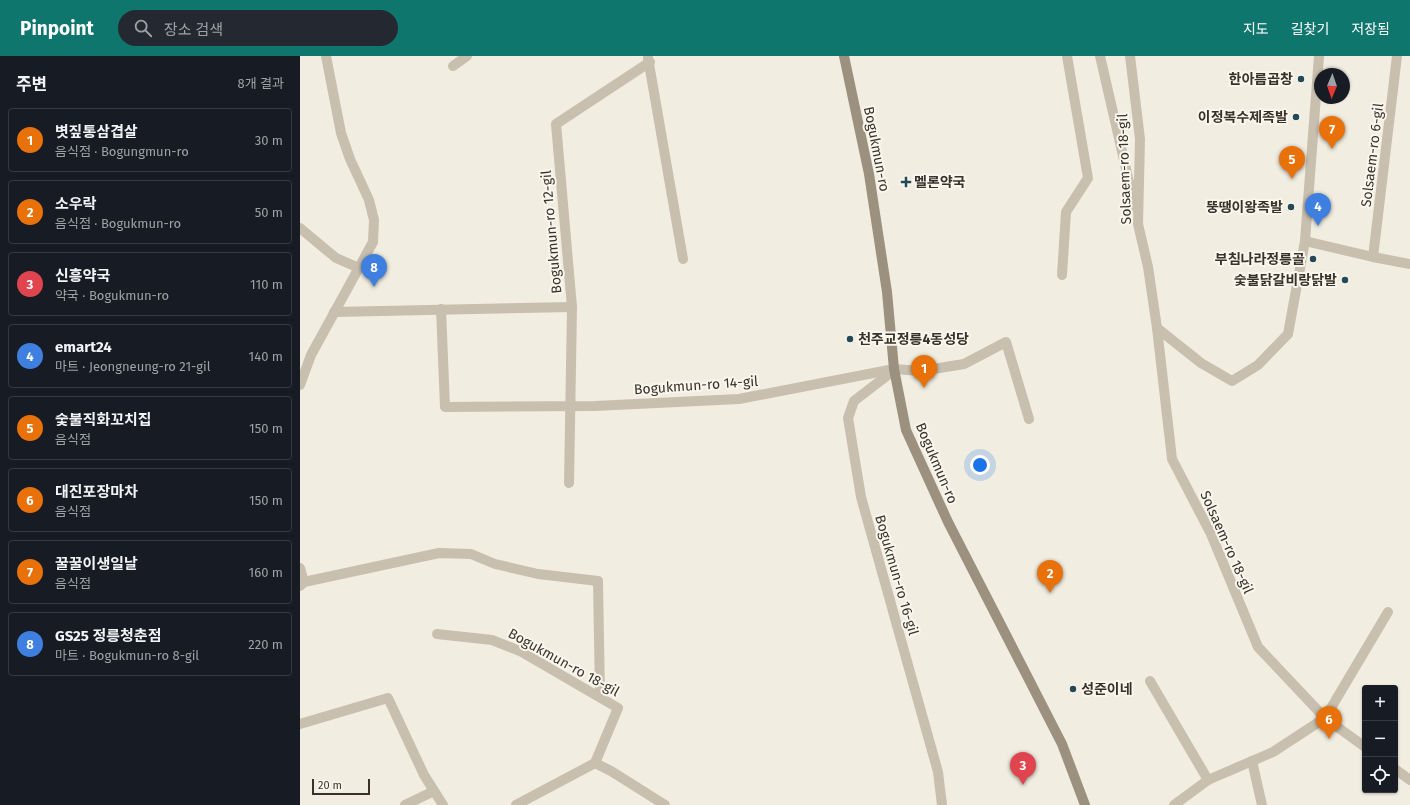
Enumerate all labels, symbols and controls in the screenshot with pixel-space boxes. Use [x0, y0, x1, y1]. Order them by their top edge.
search box [118, 10, 398, 46]
text: Pinpoint [20, 17, 94, 40]
icon: search [132, 17, 154, 39]
text: 장소 검색 [164, 21, 223, 39]
text: 지도 [1243, 21, 1269, 38]
text: 길찾기 [1291, 21, 1329, 38]
text: 저장됨 [1351, 21, 1390, 38]
north arrow [1314, 68, 1350, 104]
place label: 한아름곱창 [1229, 71, 1293, 88]
text: 주변 [16, 74, 47, 95]
marker: 한아름곱창 [1296, 74, 1306, 84]
text: 8개 결과 [238, 76, 284, 91]
street label: Solsaem-ro 6-gil [1358, 102, 1387, 208]
street label: Bogukmun-ro [860, 105, 893, 193]
place label: 이정복수제족발 [1198, 109, 1288, 126]
marker: 이정복수제족발 [1291, 112, 1301, 122]
street label: Solsaem-ro 18-gil [1114, 113, 1135, 225]
pin: 7 [1319, 116, 1345, 149]
text: 볏짚통삼겹살 [55, 123, 138, 141]
text: 1 [27, 133, 33, 148]
text: 30 m [255, 133, 283, 148]
text: 음식점 · Bogungmun-ro [55, 144, 189, 159]
pin: 5 [1279, 146, 1305, 179]
street label: Bogukmun-ro 12-gil [538, 169, 565, 294]
place label: 멜론약국 [914, 174, 966, 191]
marker: 멜론약국 [901, 177, 911, 187]
pin: 4 [1305, 193, 1331, 226]
text: 소우락 [55, 195, 96, 213]
place label: 뚱땡이왕족발 [1206, 199, 1283, 216]
marker: 뚱땡이왕족발 [1286, 202, 1296, 212]
text: 2 [27, 205, 33, 220]
text: 50 m [255, 205, 283, 220]
text: 음식점 · Bogukmun-ro [55, 216, 181, 231]
place label: 부침나라정릉골 [1215, 251, 1305, 268]
pin: 8 [361, 254, 387, 287]
marker: 부침나라정릉골 [1308, 254, 1318, 264]
text: 신흥약국 [55, 267, 110, 285]
place label: 숯불닭갈비랑닭발 [1234, 272, 1337, 289]
marker: 숯불닭갈비랑닭발 [1340, 275, 1350, 285]
text: 3 [27, 277, 33, 292]
text: 110 m [250, 277, 283, 292]
text: 약국 · Bogukmun-ro [55, 288, 169, 303]
place label: 천주교정릉4동성당 [858, 331, 969, 348]
marker: 천주교정릉4동성당 [845, 334, 855, 344]
text: emart24 [55, 338, 112, 356]
text: 4 [26, 349, 34, 364]
text: 140 m [249, 349, 283, 364]
pin: 1 [911, 355, 937, 388]
text: 마트 · Jeongneung-ro 21-gil [55, 359, 211, 374]
street label: Bogukmun-ro 14-gil [633, 373, 759, 398]
text: 숯불직화꼬치집 [55, 411, 152, 429]
street label: Bogukmun-ro [912, 420, 961, 506]
text: 5 [27, 421, 33, 436]
text: 150 m [249, 421, 283, 436]
text: 음식점 [55, 432, 91, 447]
your location [970, 455, 990, 475]
text: 대진포장마차 [55, 483, 138, 501]
street label: Solsaem-ro 18-gil [1196, 488, 1257, 596]
text: 6 [26, 493, 34, 508]
text: 150 m [249, 493, 283, 508]
text: 음식점 [55, 504, 91, 519]
street label: Bogukmun-ro 16-gil [871, 513, 922, 637]
text: 꿀꿀이생일날 [55, 555, 138, 573]
pin: 2 [1037, 560, 1063, 593]
text: 7 [27, 565, 33, 580]
text: 160 m [249, 565, 283, 580]
text: 음식점 [55, 576, 91, 591]
street label: Bogukmun-ro 18-gil [505, 625, 622, 700]
text: GS25 정릉청춘점 [55, 627, 161, 645]
text: 8 [26, 637, 34, 652]
text: 220 m [248, 637, 283, 652]
text: 마트 · Bogukmun-ro 8-gil [55, 648, 199, 663]
place label: 성준이네 [1081, 681, 1133, 698]
marker: 성준이네 [1068, 684, 1078, 694]
map controls [1362, 685, 1398, 793]
button: + [1362, 685, 1398, 721]
pin: 6 [1316, 706, 1342, 739]
button: − [1362, 721, 1398, 757]
pin: 3 [1010, 752, 1036, 785]
button: locate [1362, 757, 1398, 793]
scale bar [312, 777, 370, 796]
text: 20 m [318, 779, 342, 792]

